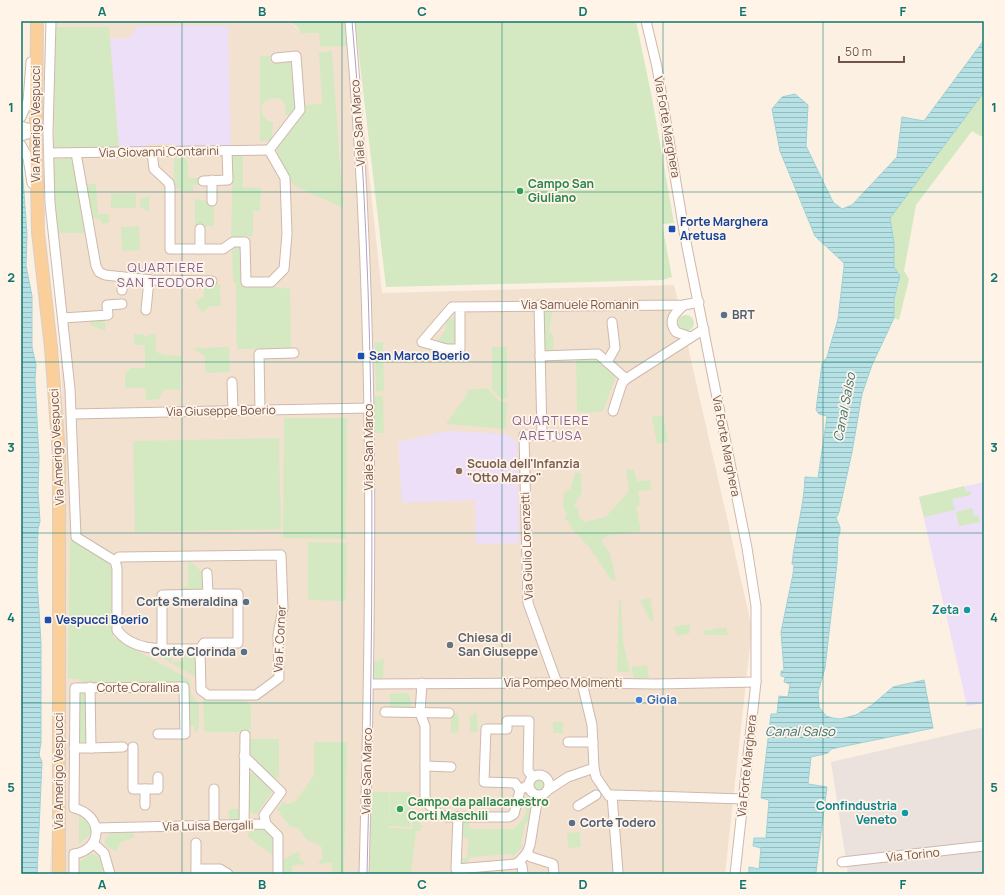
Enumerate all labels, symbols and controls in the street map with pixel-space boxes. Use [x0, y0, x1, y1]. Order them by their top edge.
text: A [98, 2, 107, 20]
text: B [258, 2, 266, 20]
text: C [417, 2, 427, 20]
text: D [578, 2, 588, 20]
text: E [739, 2, 747, 20]
text: F [900, 2, 907, 20]
scale bar [839, 38, 904, 64]
text: 50 m [845, 43, 872, 60]
street label: Via Amerigo Vespucci [27, 65, 44, 183]
street label: Via Forte Marghera [650, 75, 685, 179]
street label: Viale San Marco [346, 79, 369, 167]
text: 1 [8, 98, 14, 116]
text: 1 [991, 98, 997, 116]
street label: Via Giovanni Contarini [99, 142, 219, 161]
place label: Campo San Giuliano [528, 175, 594, 206]
marker: Campo San Giuliano [515, 186, 525, 196]
place label: Forte Marghera Aretusa [680, 213, 768, 244]
marker: Forte Marghera Aretusa [667, 224, 677, 234]
district label: QUARTIERE SAN TEODORO [117, 258, 215, 291]
text: 2 [7, 268, 15, 286]
text: 2 [990, 268, 998, 286]
street label: Via Samuele Romanin [521, 296, 639, 313]
place label: BRT [732, 306, 755, 323]
marker: BRT [719, 310, 729, 320]
place label: San Marco Boerio [369, 347, 470, 364]
marker: San Marco Boerio [356, 351, 366, 361]
water label: Canal Salso [828, 370, 860, 443]
street label: Via Amerigo Vespucci [45, 388, 68, 506]
street label: Via Forte Marghera [708, 394, 745, 498]
street label: Via Giuseppe Boerio [166, 401, 276, 420]
street label: Viale San Marco [360, 404, 377, 490]
district label: QUARTIERE ARETUSA [512, 411, 590, 444]
text: 3 [7, 438, 15, 456]
text: 3 [990, 438, 998, 456]
place label: Scuola dell'Infanzia "Otto Marzo" [467, 455, 580, 486]
marker: Scuola dell'Infanzia "Otto Marzo" [454, 466, 464, 476]
street label: Via Giulio Lorenzetti [516, 492, 537, 600]
place label: Corte Smeraldina [137, 593, 238, 610]
marker: Corte Smeraldina [241, 597, 251, 607]
place label: Zeta [932, 601, 959, 618]
street label: Via F. Corner [269, 604, 290, 673]
marker: Zeta [962, 605, 972, 615]
text: 4 [7, 608, 15, 626]
text: 4 [990, 608, 998, 626]
place label: Vespucci Boerio [56, 611, 149, 628]
marker: Vespucci Boerio [43, 615, 53, 625]
place label: Chiesa di San Giuseppe [458, 629, 538, 660]
marker: Chiesa di San Giuseppe [445, 640, 455, 650]
place label: Corte Clorinda [151, 643, 236, 660]
marker: Corte Clorinda [239, 647, 249, 657]
street label: Via Pompeo Molmenti [504, 674, 622, 691]
street label: Corte Corallina [97, 679, 179, 696]
place label: Gioia [647, 691, 677, 708]
marker: Gioia [634, 695, 644, 705]
street label: Via Amerigo Vespucci [50, 712, 67, 830]
street label: Via Forte Marghera [733, 714, 760, 818]
water label: Canal Salso [765, 722, 836, 740]
street label: Viale San Marco [357, 727, 376, 815]
text: 5 [7, 778, 15, 796]
text: 5 [990, 778, 998, 796]
place label: Campo da pallacanestro Corti Maschili [408, 793, 549, 824]
place label: Confindustria Veneto [816, 797, 897, 828]
marker: Campo da pallacanestro Corti Maschili [395, 804, 405, 814]
marker: Confindustria Veneto [900, 808, 910, 818]
place label: Corte Todero [580, 814, 656, 831]
street label: Via Luisa Bergalli [162, 816, 254, 835]
marker: Corte Todero [567, 818, 577, 828]
street label: Via Torino [885, 843, 940, 866]
text: A [98, 875, 107, 893]
text: B [258, 875, 266, 893]
text: C [417, 875, 427, 893]
text: D [578, 875, 588, 893]
text: E [739, 875, 747, 893]
text: F [900, 875, 907, 893]

